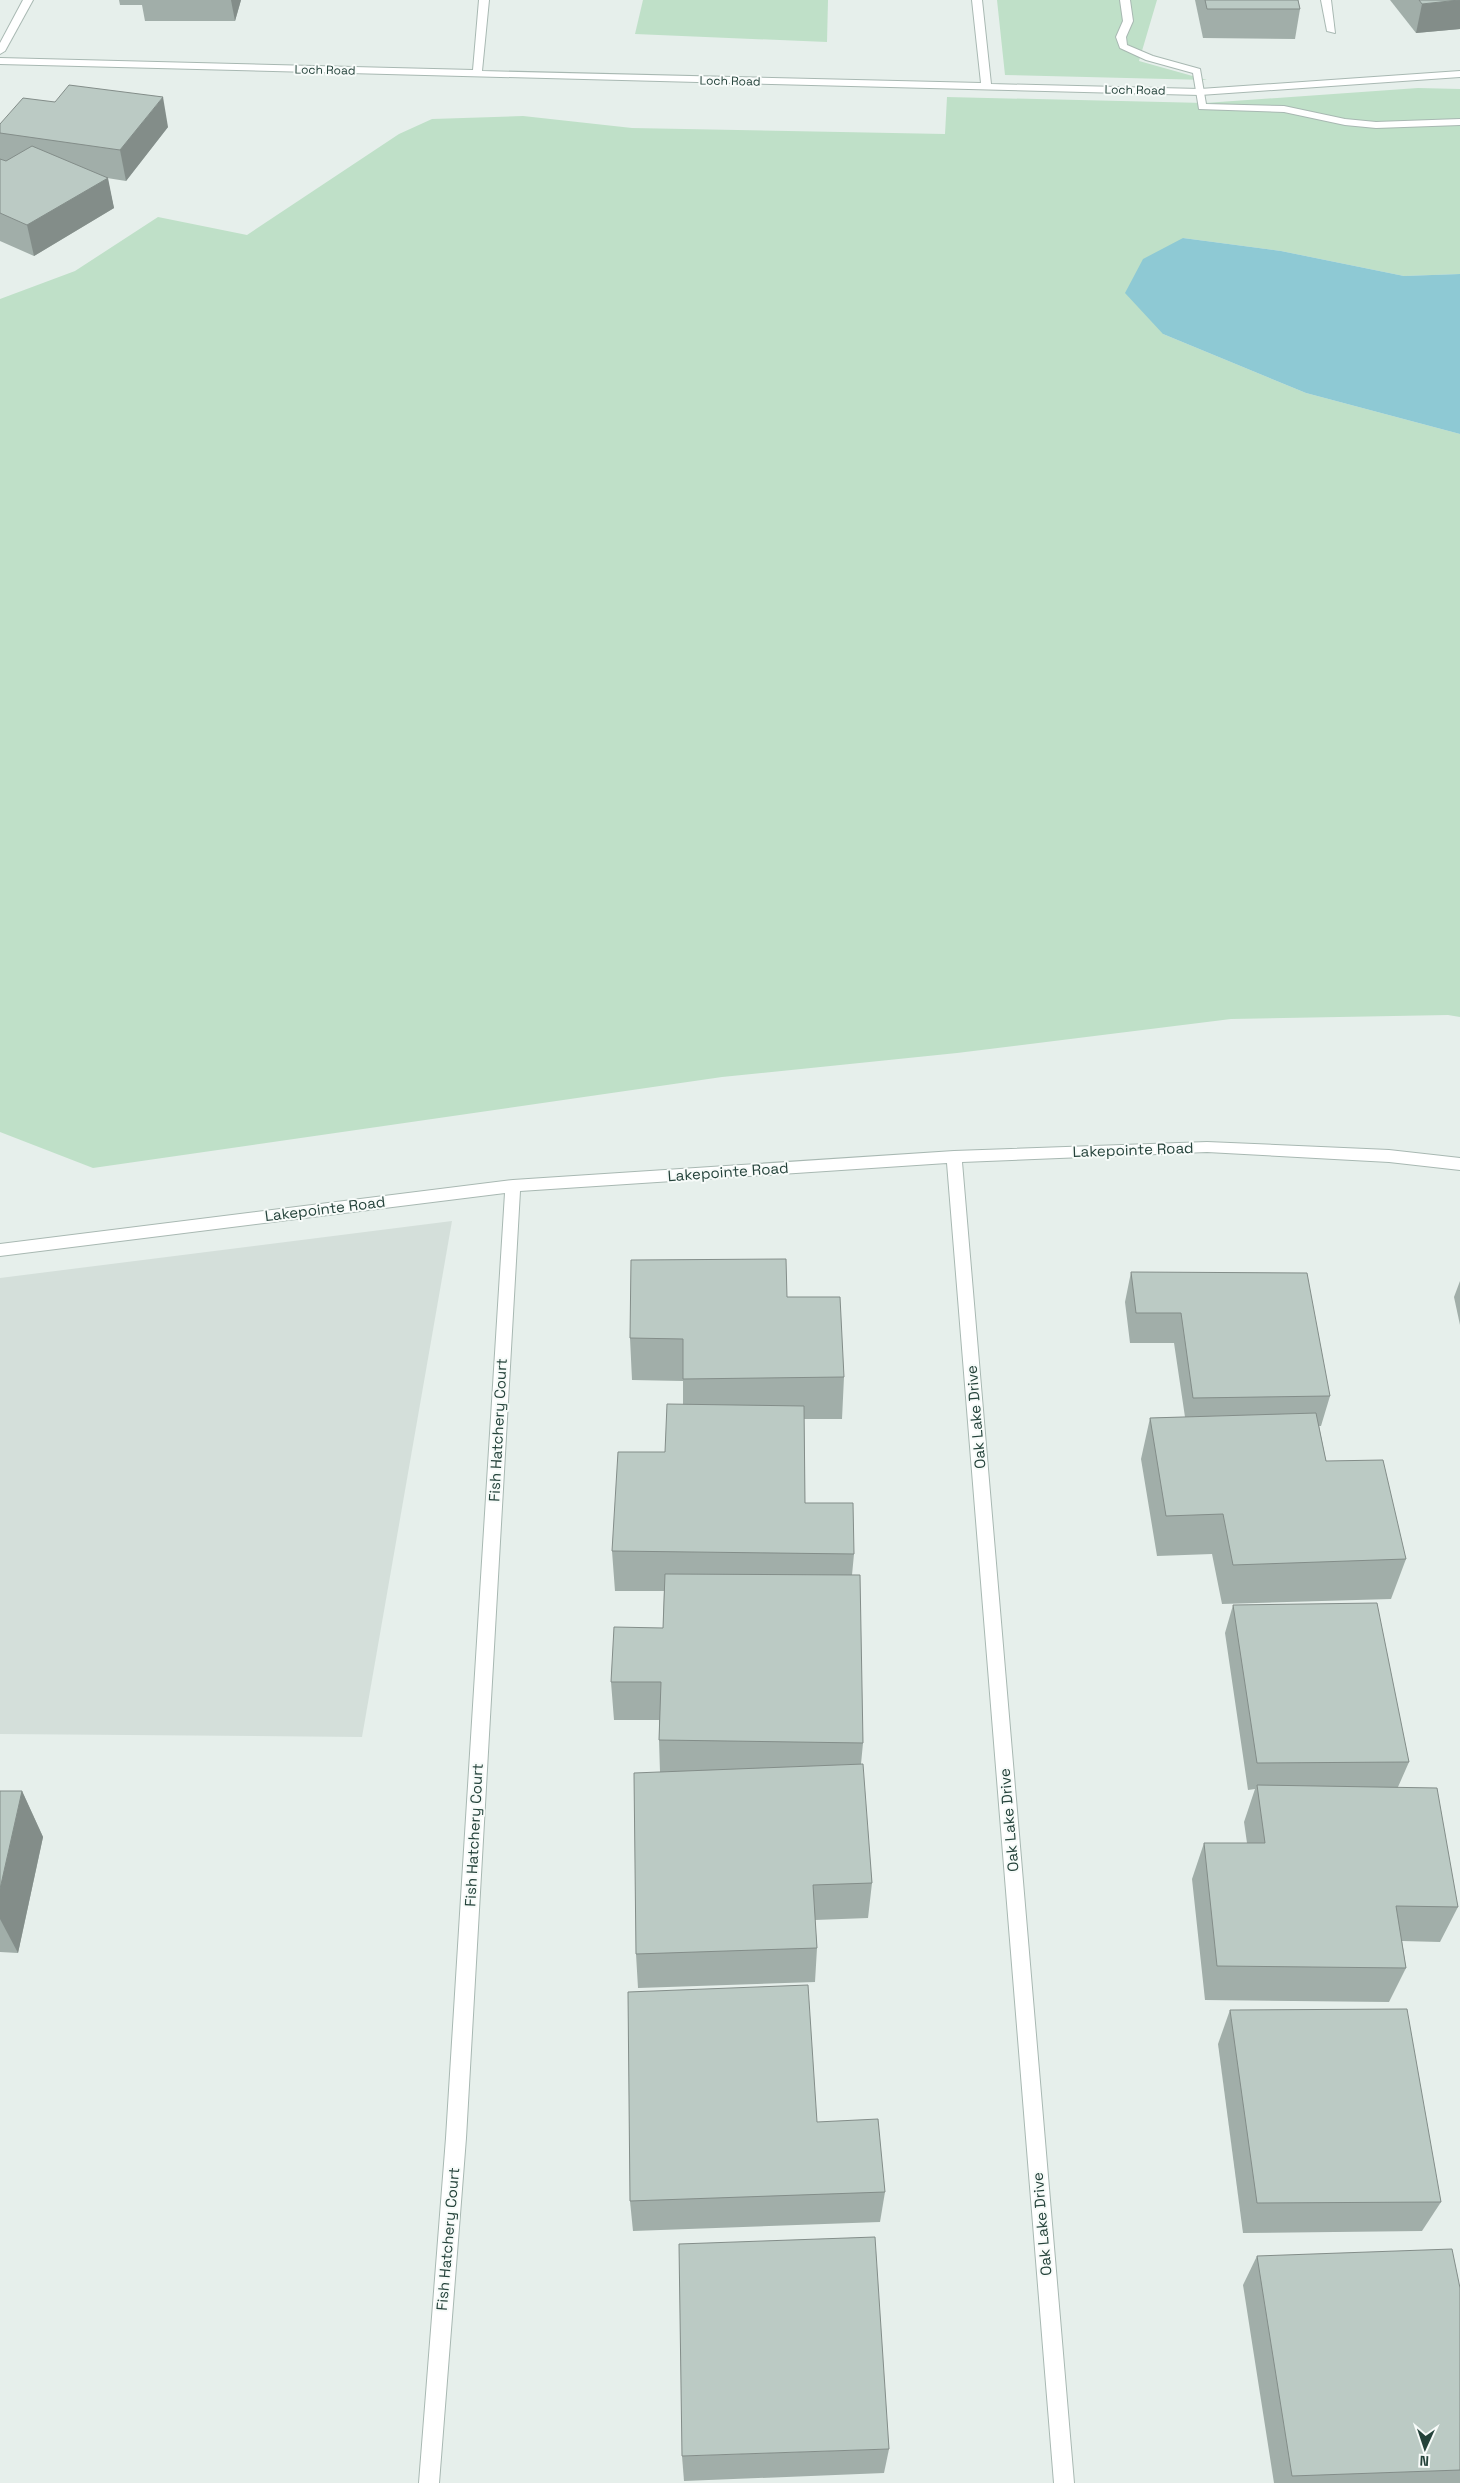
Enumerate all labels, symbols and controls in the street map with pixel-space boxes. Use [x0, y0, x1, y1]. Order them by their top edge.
street label: Loch Road [294, 61, 356, 79]
street label: Loch Road [699, 72, 761, 90]
street label: Loch Road [1104, 81, 1166, 99]
street label: Lakepointe Road [1072, 1138, 1194, 1161]
street label: Lakepointe Road [667, 1158, 789, 1185]
street label: Lakepointe Road [264, 1192, 386, 1225]
street label: Fish Hatchery Court [484, 1358, 511, 1502]
street label: Oak Lake Drive [962, 1364, 989, 1470]
street label: Fish Hatchery Court [460, 1763, 487, 1907]
street label: Oak Lake Drive [995, 1767, 1022, 1873]
street label: Fish Hatchery Court [432, 2166, 463, 2311]
street label: Oak Lake Drive [1028, 2171, 1055, 2277]
north arrow [1400, 2423, 1450, 2473]
text: N [1419, 2452, 1429, 2470]

